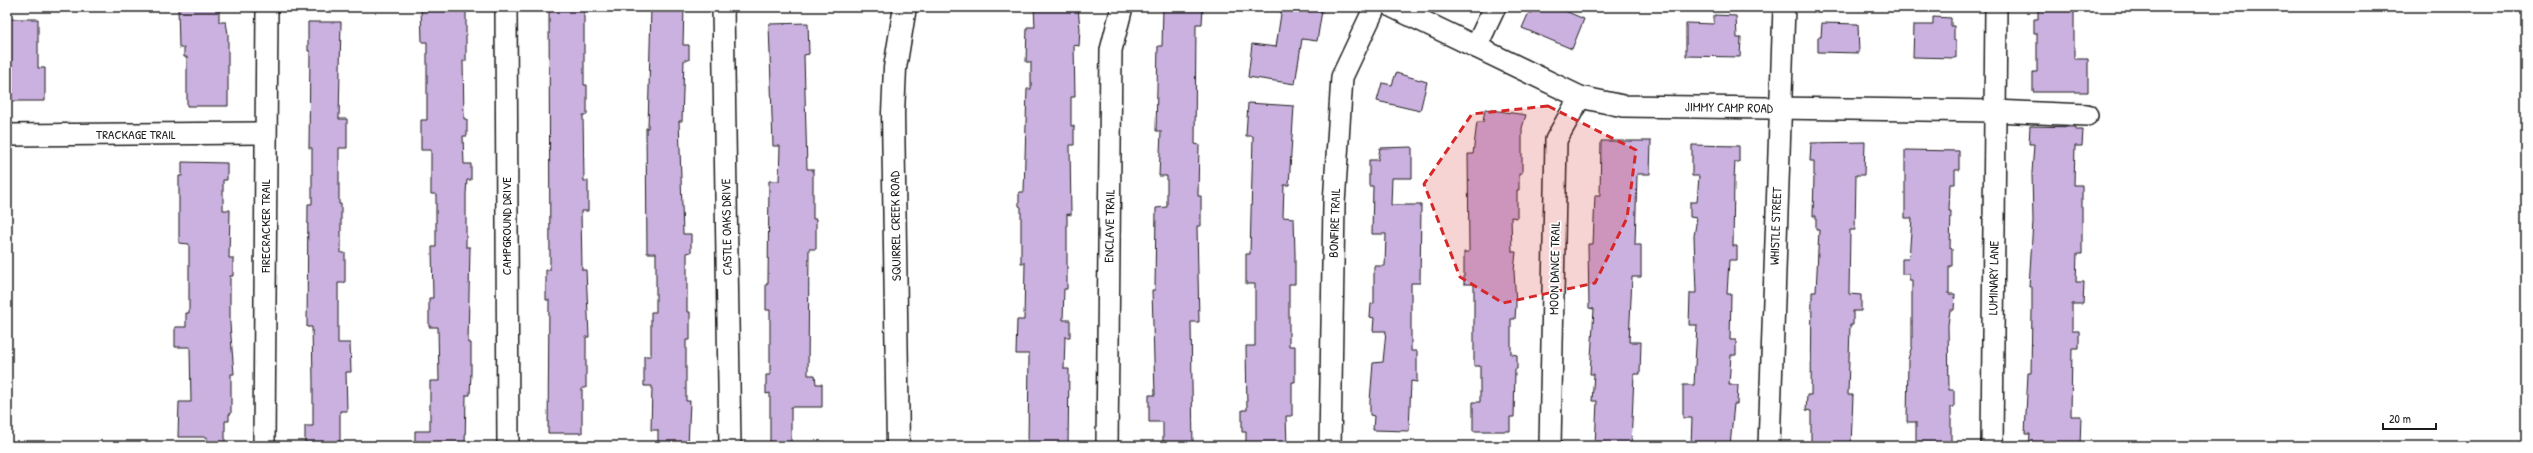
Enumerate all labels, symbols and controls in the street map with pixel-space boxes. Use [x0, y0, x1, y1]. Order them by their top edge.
street label: JIMMY CAMP ROAD [1685, 97, 1774, 117]
street label: TRACKAGE TRAIL [96, 125, 176, 143]
street label: SQUIRREL CREEK ROAD [885, 170, 905, 281]
street label: CAMPGROUND DRIVE [497, 177, 515, 275]
street label: CASTLE OAKS DRIVE [716, 178, 736, 275]
street label: FIRECRACKER TRAIL [256, 179, 274, 274]
street label: WHISTLE STREET [1765, 186, 1785, 265]
street label: BONFIRE TRAIL [1324, 188, 1344, 258]
street label: ENCLAVE TRAIL [1099, 189, 1119, 263]
street label: MOON DANCE TRAIL [1544, 221, 1564, 315]
street label: LUMINARY LANE [1983, 240, 2003, 315]
scale bar [2383, 405, 2436, 431]
text: 20 m [2389, 410, 2411, 427]

